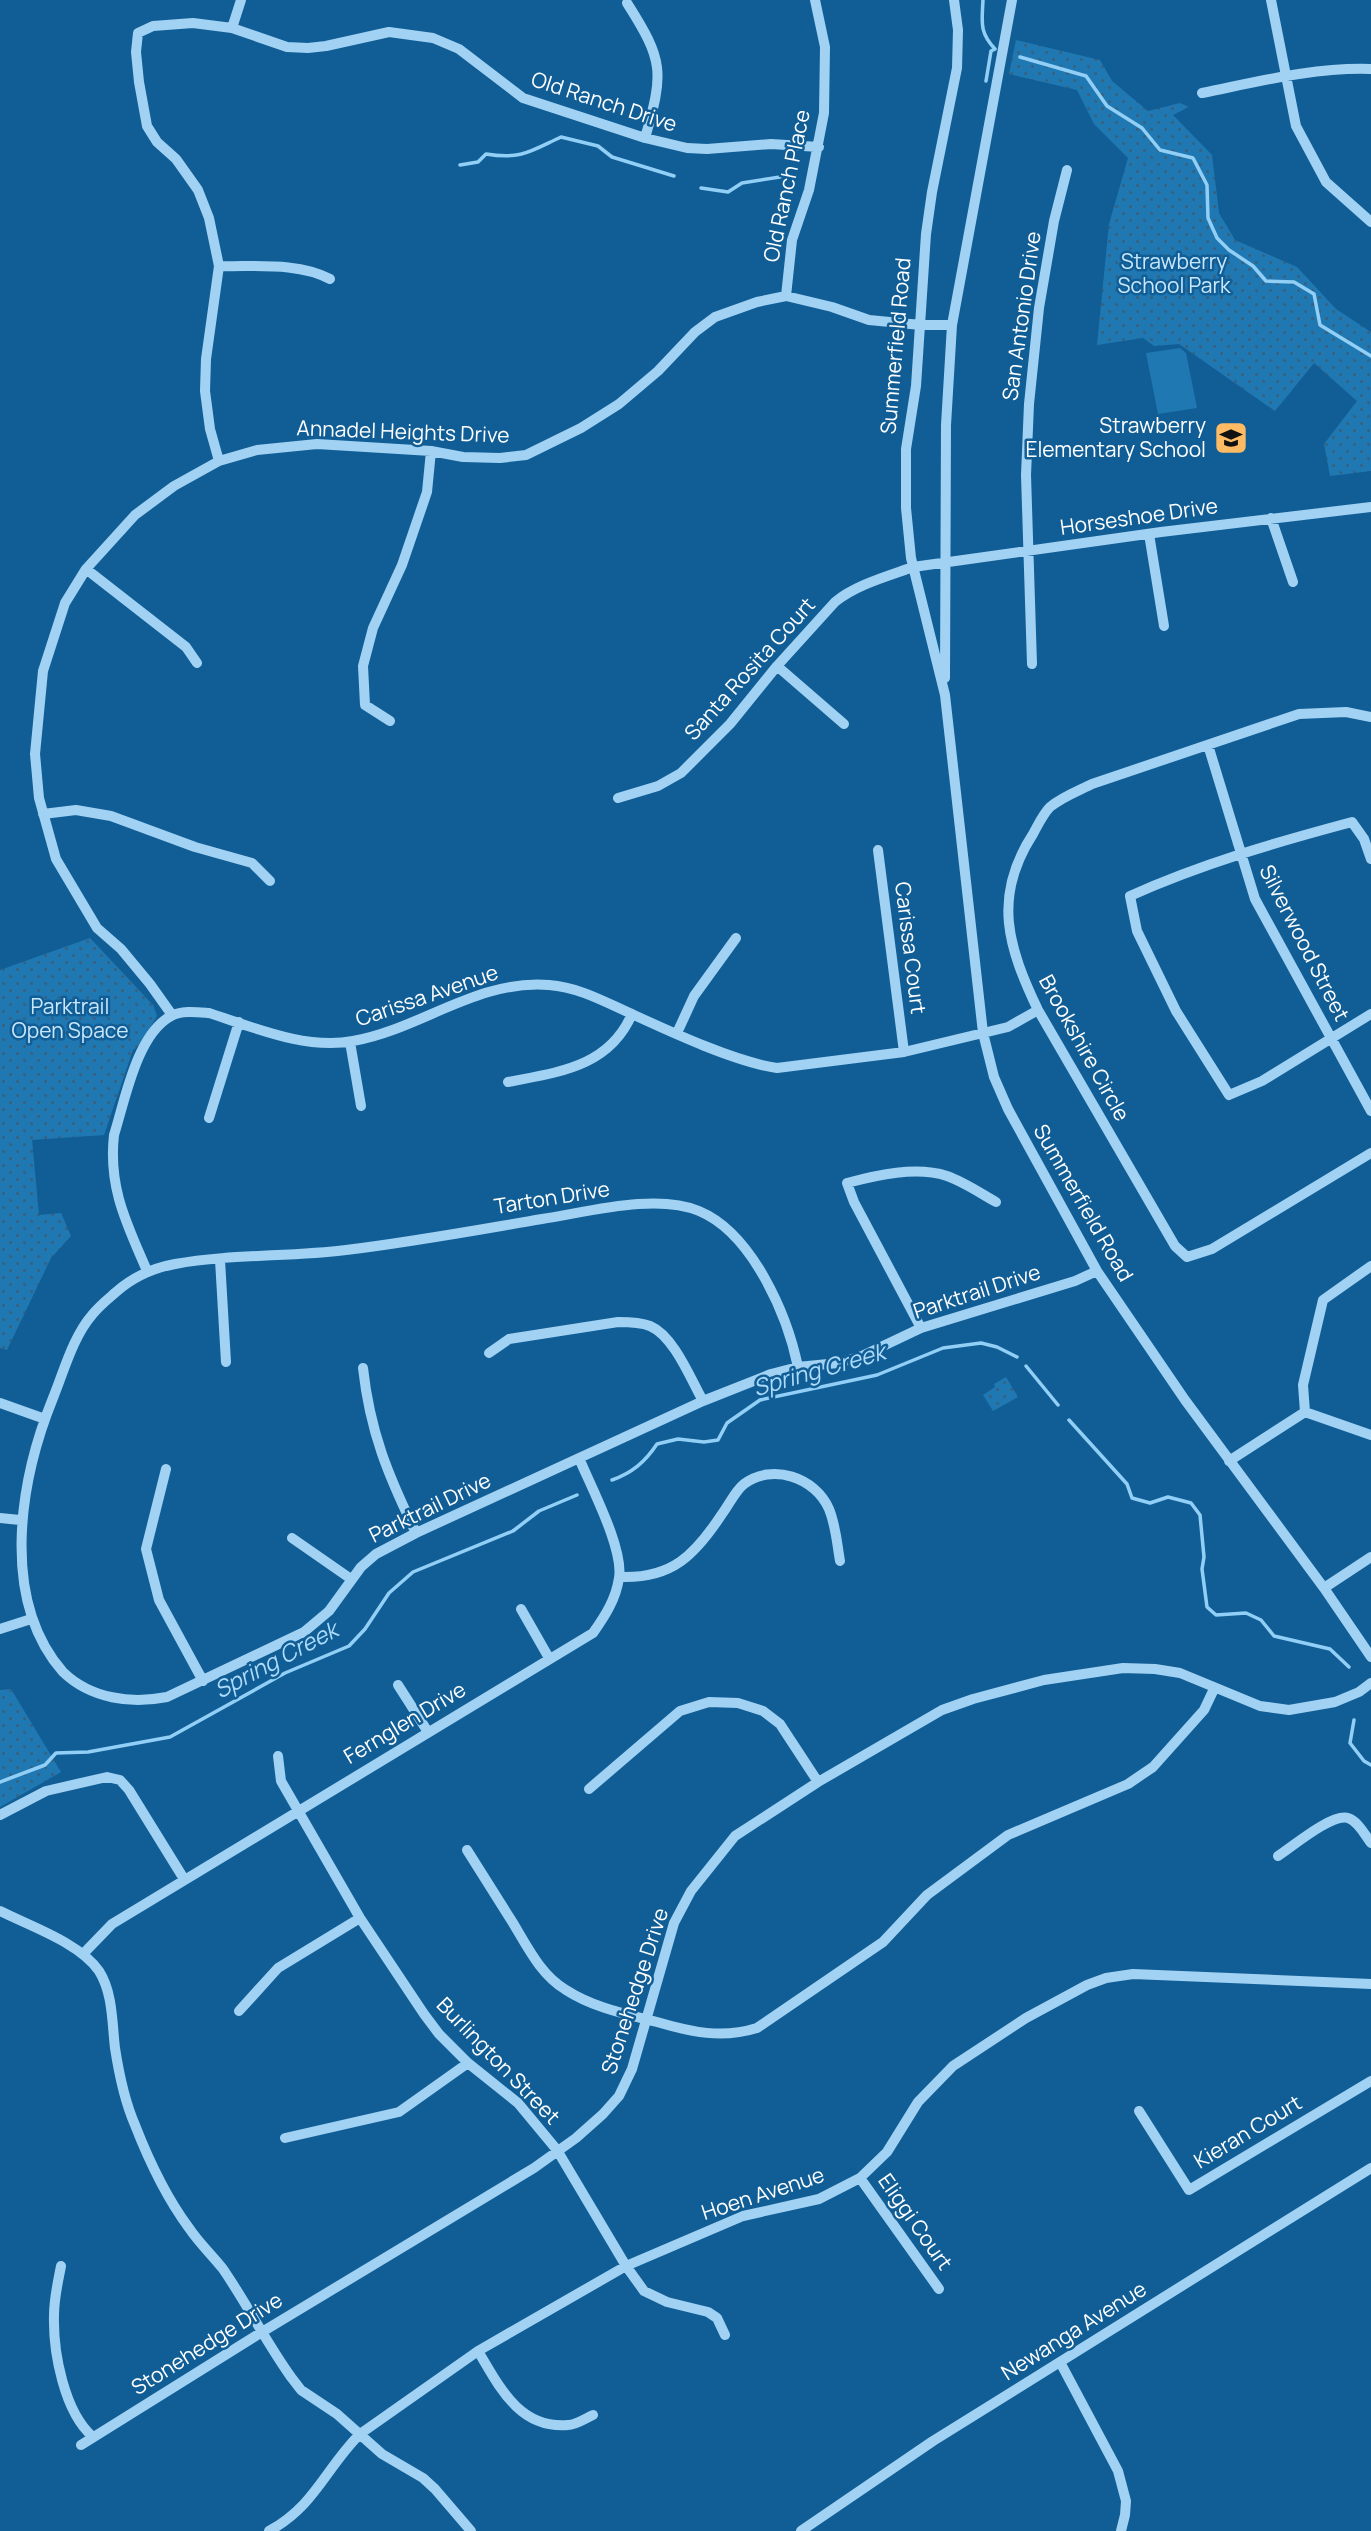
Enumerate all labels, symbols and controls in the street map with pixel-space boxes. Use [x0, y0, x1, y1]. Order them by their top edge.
street label: Old Ranch Drive [528, 64, 681, 138]
street label: Old Ranch Place [756, 107, 816, 265]
street label: San Antonio Drive [995, 229, 1047, 402]
park label: Strawberry School Park [1118, 247, 1231, 299]
street label: Summerfield Road [873, 256, 917, 435]
place label: Strawberry Elementary School [1025, 411, 1206, 463]
street label: Annadel Heights Drive [296, 413, 510, 449]
school or university icon: Strawberry Elementary School [1212, 419, 1250, 457]
street label: Horseshoe Drive [1058, 491, 1219, 541]
street label: Santa Rosita Court [678, 591, 821, 746]
street label: Silverwood Street [1253, 860, 1356, 1025]
street label: Carissa Court [889, 880, 933, 1016]
street label: Carissa Avenue [352, 958, 502, 1033]
street label: Brookshire Circle [1033, 969, 1137, 1126]
park label: Parktrail Open Space [12, 992, 128, 1044]
street label: Summerfield Road [1027, 1119, 1140, 1286]
street label: Tarton Drive [492, 1174, 612, 1220]
street label: Parktrail Drive [910, 1257, 1044, 1325]
water label: Spring Creek [749, 1334, 892, 1403]
street label: Parktrail Drive [364, 1466, 495, 1549]
water label: Spring Creek [208, 1611, 346, 1705]
street label: Fernglen Drive [338, 1675, 471, 1770]
street label: Stonehedge Drive [594, 1904, 674, 2077]
street label: Burlington Street [431, 1991, 567, 2130]
street label: Kieran Court [1188, 2088, 1307, 2174]
street label: Hoen Avenue [698, 2160, 828, 2226]
street label: Eliggi Court [872, 2168, 959, 2275]
street label: Newanga Avenue [996, 2274, 1151, 2386]
street label: Stonehedge Drive [126, 2285, 287, 2401]

